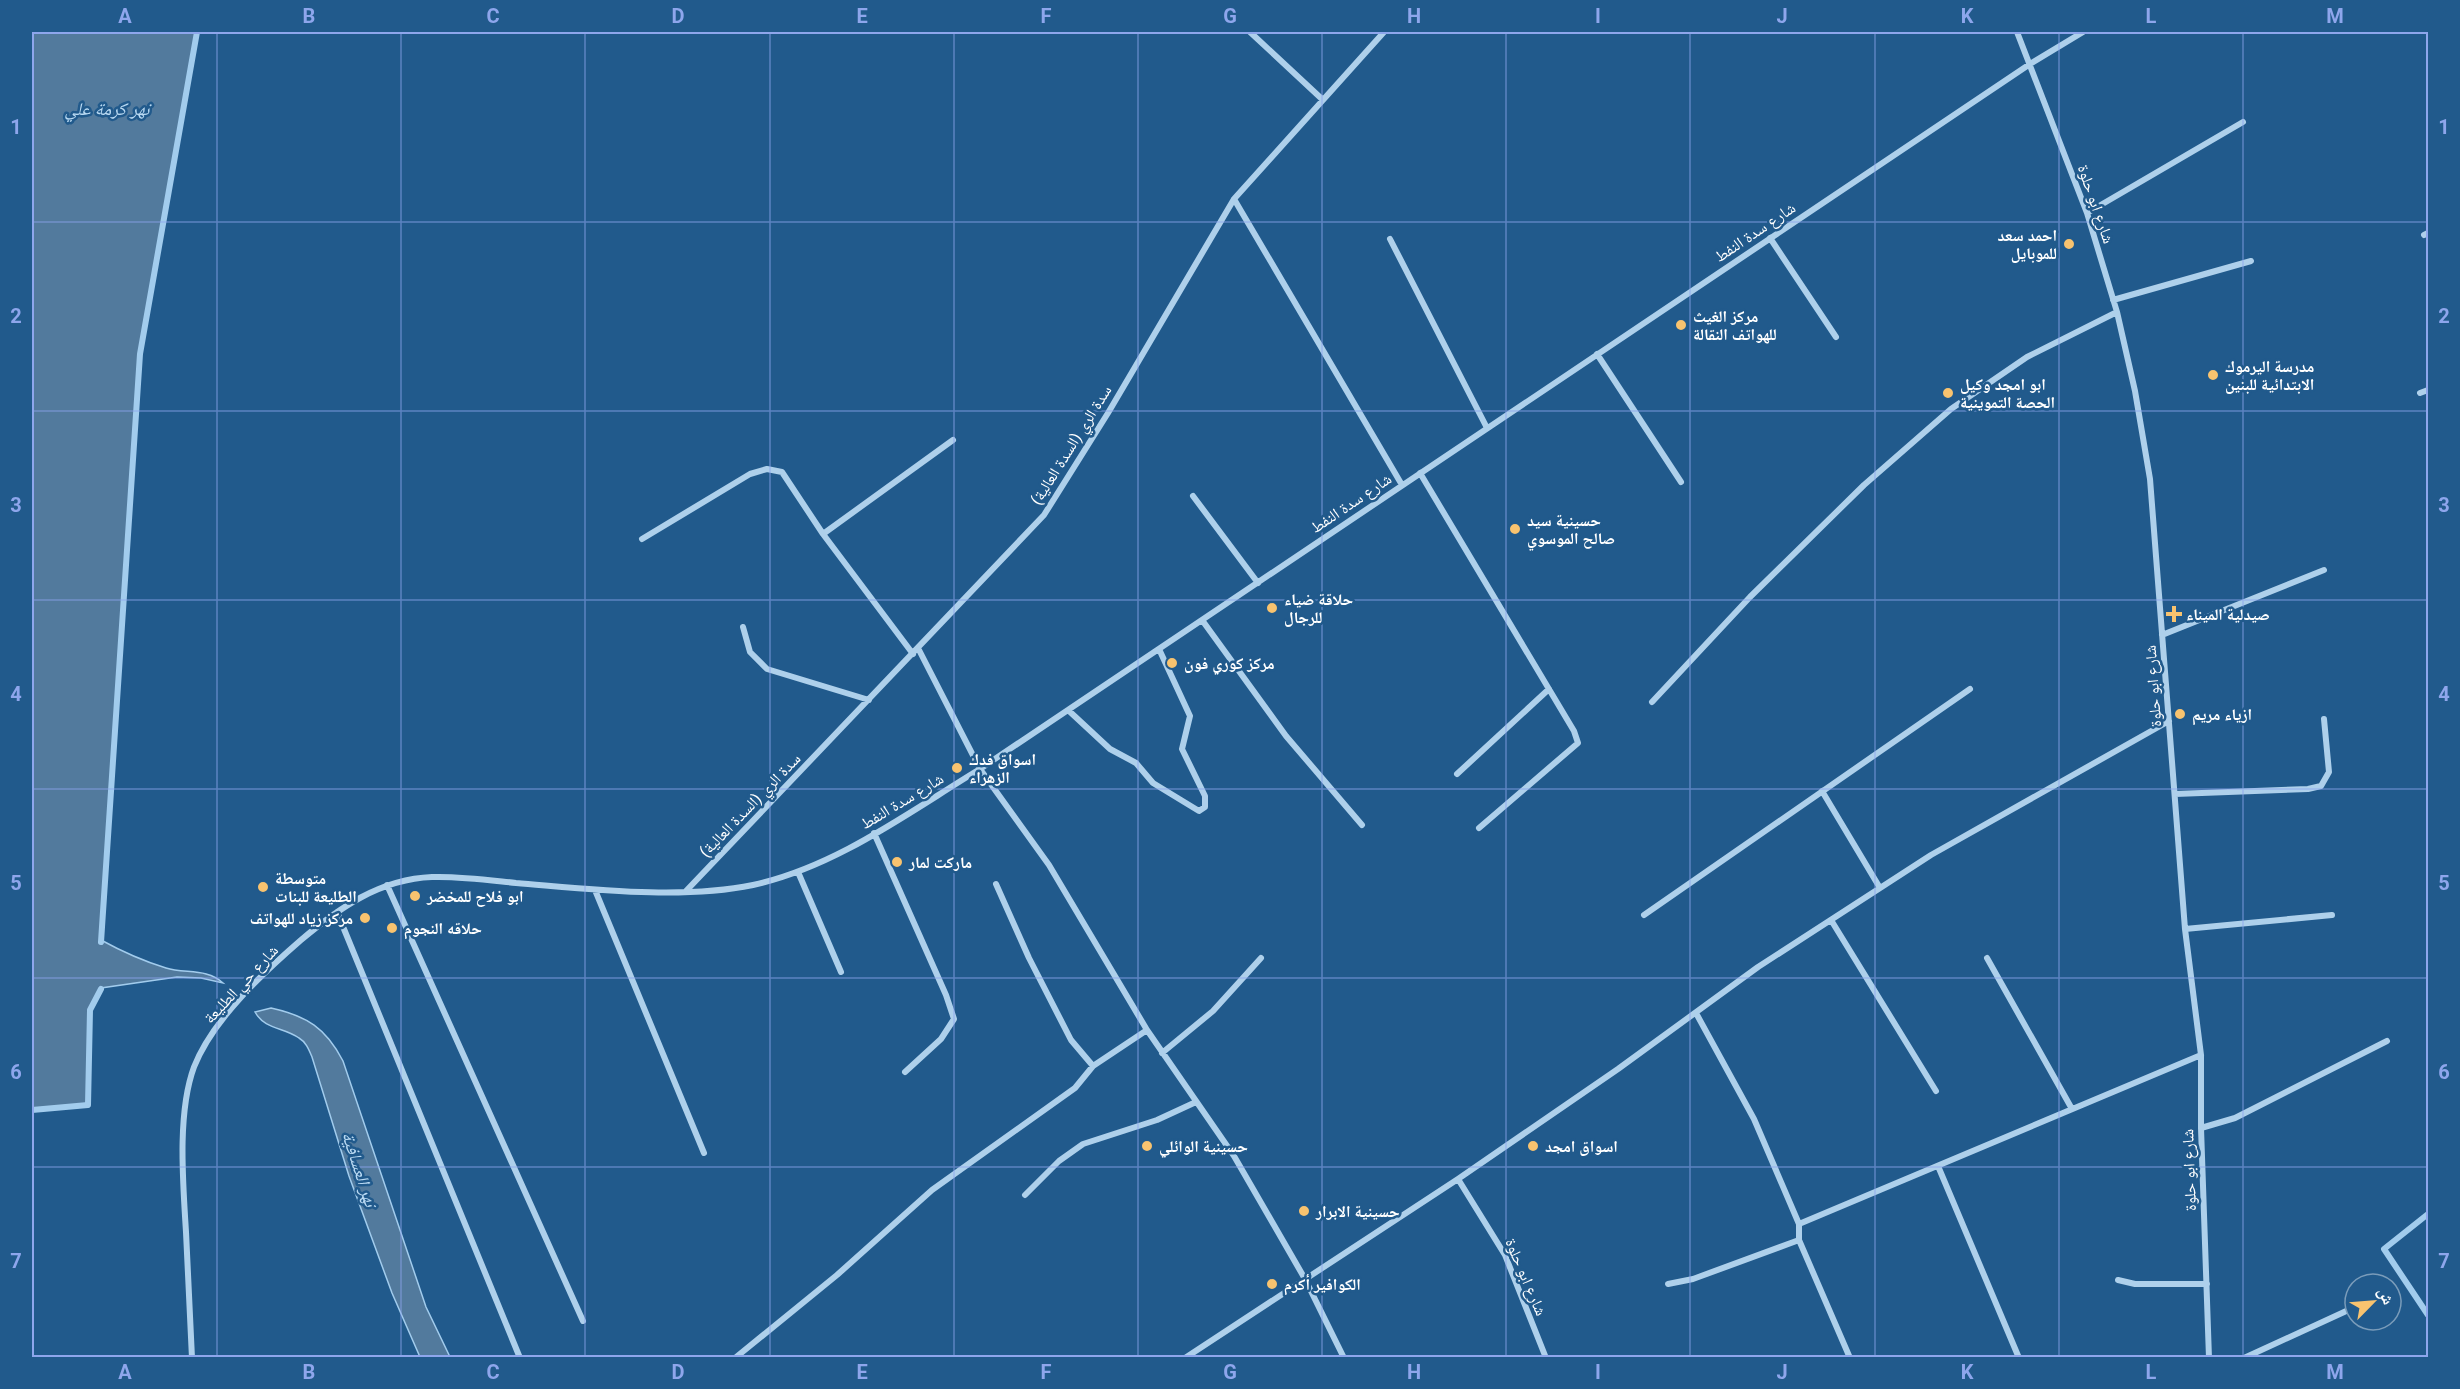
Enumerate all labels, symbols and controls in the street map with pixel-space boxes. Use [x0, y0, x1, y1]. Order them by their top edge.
text: A [118, 4, 132, 28]
text: B [303, 4, 315, 28]
text: C [486, 4, 500, 28]
text: D [672, 4, 685, 28]
text: E [856, 4, 868, 28]
text: F [1041, 4, 1052, 28]
text: G [1223, 4, 1237, 28]
text: H [1407, 4, 1421, 28]
text: I [1595, 4, 1601, 28]
text: J [1776, 4, 1788, 28]
text: K [1961, 4, 1974, 28]
text: L [2146, 4, 2157, 28]
text: M [2326, 4, 2344, 28]
water label: نهر كرمة علي [65, 98, 153, 123]
text: 1 [10, 115, 22, 139]
text: 1 [2438, 115, 2450, 139]
street label: شارع ابو حلوة [2073, 162, 2118, 246]
street label: شارع سدة النفط [1711, 198, 1800, 267]
place label: احمد سعد للموبايل [1998, 226, 2057, 263]
marker: احمد سعد للموبايل [2062, 237, 2076, 251]
text: 2 [10, 304, 22, 328]
text: 2 [2438, 304, 2450, 328]
place label: مركز الغيث للهواتف النقالة [1693, 307, 1777, 344]
marker: مركز الغيث للهواتف النقالة [1674, 318, 1688, 332]
place label: مدرسة اليرموك الابتدائية للبنين [2225, 357, 2314, 394]
marker: مدرسة اليرموك الابتدائية للبنين [2206, 368, 2220, 382]
place label: ابو امجد وكيل الحصة التموينية [1960, 375, 2055, 412]
street label: سدة الري (السدة العالية) [1027, 382, 1118, 510]
marker: ابو امجد وكيل الحصة التموينية [1941, 386, 1955, 400]
street label: شارع سدة النفط [1307, 469, 1396, 538]
text: 3 [10, 493, 22, 517]
text: 3 [2438, 493, 2450, 517]
place label: حسينية سيد صالح الموسوي [1527, 511, 1615, 550]
marker: حسينية سيد صالح الموسوي [1508, 522, 1522, 536]
place label: حلاقة ضياء للرجال [1284, 590, 1353, 627]
marker: حلاقة ضياء للرجال [1265, 601, 1279, 615]
place label: صيدلية الميناء [2186, 605, 2270, 624]
marker: صيدلية الميناء [2167, 607, 2181, 621]
street label: شارع ابو حلوة [2141, 644, 2166, 728]
place label: مركز كوري فون [1184, 654, 1275, 675]
marker: مركز كوري فون [1165, 656, 1179, 670]
text: 4 [10, 682, 22, 706]
text: 4 [2438, 682, 2450, 706]
place label: ازياء مريم [2192, 705, 2252, 726]
marker: ازياء مريم [2173, 707, 2187, 721]
street label: سدة الري (السدة العالية) [695, 749, 807, 863]
place label: اسواق فدك الزهراء [969, 750, 1036, 787]
marker: اسواق فدك الزهراء [950, 761, 964, 775]
street label: شارع سدة النفط [857, 769, 947, 834]
place label: ماركت لمار [908, 853, 972, 872]
marker: ماركت لمار [890, 855, 904, 869]
place label: متوسطة الطليعة للبنات [275, 869, 357, 906]
text: 5 [10, 871, 22, 895]
text: 5 [2438, 871, 2450, 895]
marker: متوسطة الطليعة للبنات [256, 880, 270, 894]
place label: ابو فلاح للمخضر [426, 887, 523, 907]
marker: ابو فلاح للمخضر [408, 889, 422, 903]
place label: مركز زياد للهواتف [250, 909, 353, 928]
marker: مركز زياد للهواتف [358, 911, 372, 925]
place label: حلاقه النجوم [404, 919, 482, 940]
marker: حلاقه النجوم [385, 921, 399, 935]
street label: شارع حي الطليعة [200, 941, 284, 1029]
text: 6 [10, 1060, 22, 1084]
text: 6 [2438, 1060, 2450, 1084]
water label: نهر العسافية [338, 1129, 383, 1212]
street label: شارع ابو حلوة [2178, 1129, 2201, 1211]
place label: حسينية الوائلي [1159, 1137, 1248, 1158]
place label: اسواق امجد [1545, 1137, 1618, 1156]
marker: حسينية الوائلي [1140, 1139, 1154, 1153]
marker: اسواق امجد [1526, 1139, 1540, 1153]
place label: حسينية الابرار [1315, 1202, 1400, 1221]
marker: حسينية الابرار [1297, 1204, 1311, 1218]
street label: شارع ابو حلوة [1500, 1235, 1551, 1319]
text: 7 [10, 1249, 22, 1273]
text: 7 [2438, 1249, 2450, 1273]
north arrow [2343, 1272, 2403, 1332]
place label: الكوافير أكرم [1284, 1274, 1361, 1296]
marker: الكوافير أكرم [1265, 1277, 1279, 1291]
text: ش [2374, 1284, 2398, 1308]
text: A [118, 1360, 132, 1384]
text: B [303, 1360, 315, 1384]
text: C [486, 1360, 500, 1384]
text: D [672, 1360, 685, 1384]
text: E [856, 1360, 868, 1384]
text: F [1041, 1360, 1052, 1384]
text: G [1223, 1360, 1237, 1384]
text: H [1407, 1360, 1421, 1384]
text: I [1595, 1360, 1601, 1384]
text: J [1776, 1360, 1788, 1384]
text: K [1961, 1360, 1974, 1384]
text: L [2146, 1360, 2157, 1384]
text: M [2326, 1360, 2344, 1384]

